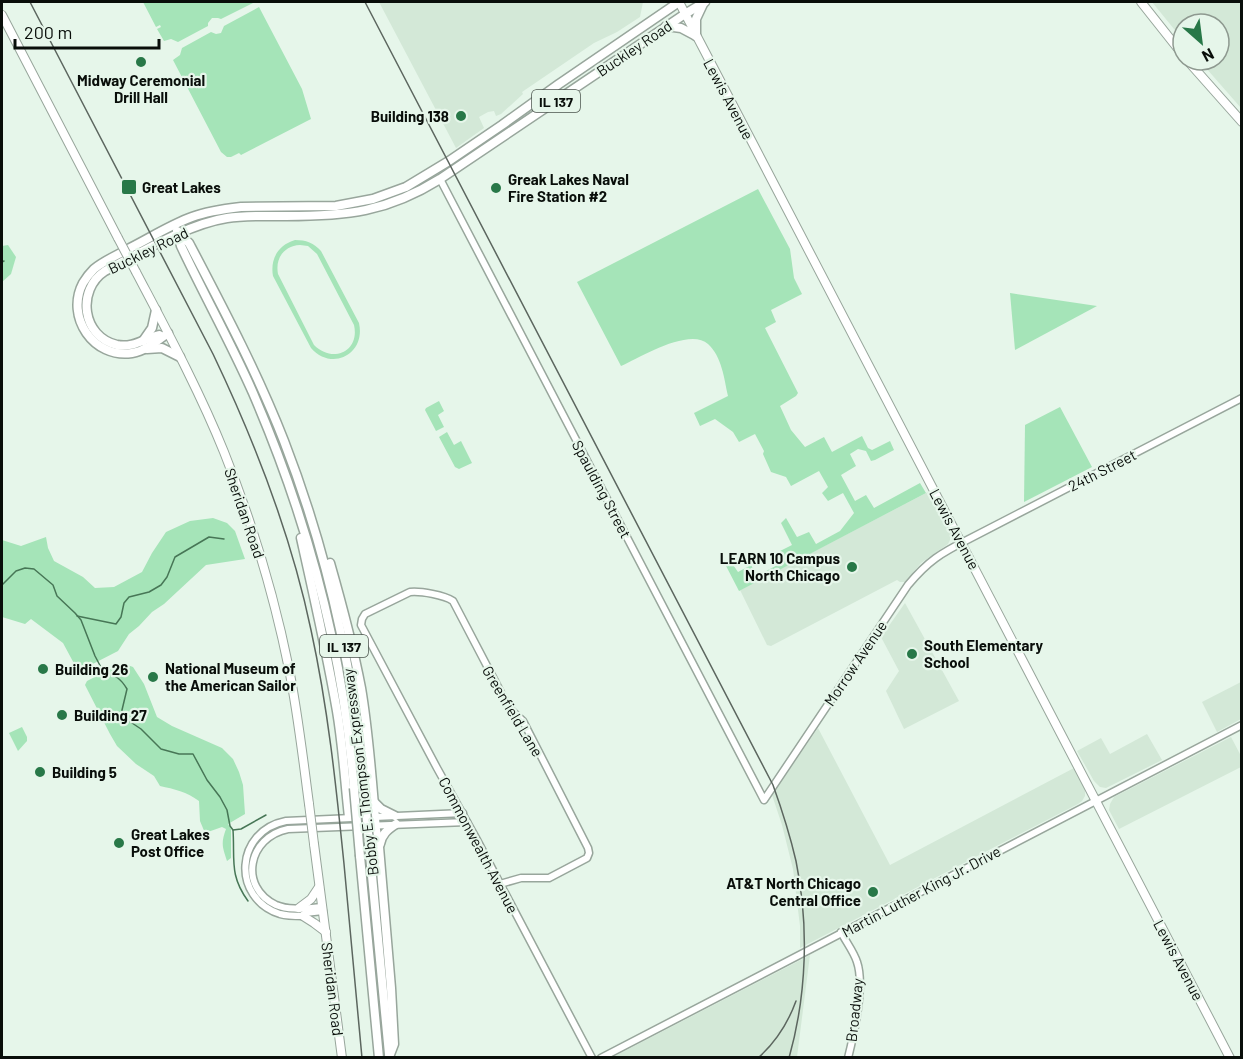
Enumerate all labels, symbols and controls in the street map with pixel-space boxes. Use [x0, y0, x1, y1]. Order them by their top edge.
scale bar [15, 12, 159, 50]
north arrow [1171, 12, 1231, 72]
street label: Buckley Road [593, 16, 675, 80]
text: 200 m [24, 21, 72, 43]
text: N [1199, 45, 1217, 67]
marker: Midway Ceremonial Drill Hall [134, 55, 148, 69]
street label: Lewis Avenue [700, 56, 758, 142]
place label: Midway Ceremonial Drill Hall [77, 71, 205, 106]
road number: IL 137 [532, 90, 580, 112]
place label: Building 138 [371, 107, 449, 125]
marker: Building 138 [454, 109, 468, 123]
place label: Greak Lakes Naval Fire Station #2 [508, 170, 629, 205]
marker: Great Lakes [120, 178, 138, 196]
place label: Great Lakes [142, 178, 221, 196]
marker: Greak Lakes Naval Fire Station #2 [489, 181, 503, 195]
street label: Buckley Road [105, 223, 191, 277]
street label: Spaulding Street [569, 437, 635, 541]
street label: 24th Street [1065, 445, 1139, 495]
street label: Sheridan Road [221, 466, 269, 560]
street label: Lewis Avenue [926, 486, 984, 572]
place label: LEARN 10 Campus North Chicago [720, 549, 840, 584]
marker: LEARN 10 Campus North Chicago [845, 560, 859, 574]
street label: Morrow Avenue [820, 617, 890, 709]
road number: IL 137 [320, 635, 368, 657]
place label: South Elementary School [924, 636, 1043, 671]
marker: South Elementary School [905, 647, 919, 661]
place label: National Museum of the American Sailor [165, 659, 296, 694]
place label: Building 26 [55, 660, 128, 678]
marker: Building 26 [36, 662, 50, 676]
street label: Greenfield Lane [479, 662, 547, 760]
street label: Bobby E. Thompson Expressway [338, 667, 382, 877]
marker: National Museum of the American Sailor [146, 670, 160, 684]
place label: Building 27 [74, 706, 147, 724]
marker: Building 27 [55, 708, 69, 722]
place label: Building 5 [52, 763, 117, 781]
marker: Building 5 [33, 765, 47, 779]
street label: Commonwealth Avenue [435, 774, 523, 916]
place label: Great Lakes Post Office [131, 825, 210, 860]
marker: Great Lakes Post Office [112, 836, 126, 850]
street label: Martin Luther King Jr. Drive [839, 841, 1003, 941]
place label: AT&T North Chicago Central Office [726, 874, 861, 909]
marker: AT&T North Chicago Central Office [866, 885, 880, 899]
street label: Lewis Avenue [1150, 917, 1208, 1003]
street label: Sheridan Road [318, 941, 348, 1037]
street label: Broadway [842, 977, 866, 1043]

